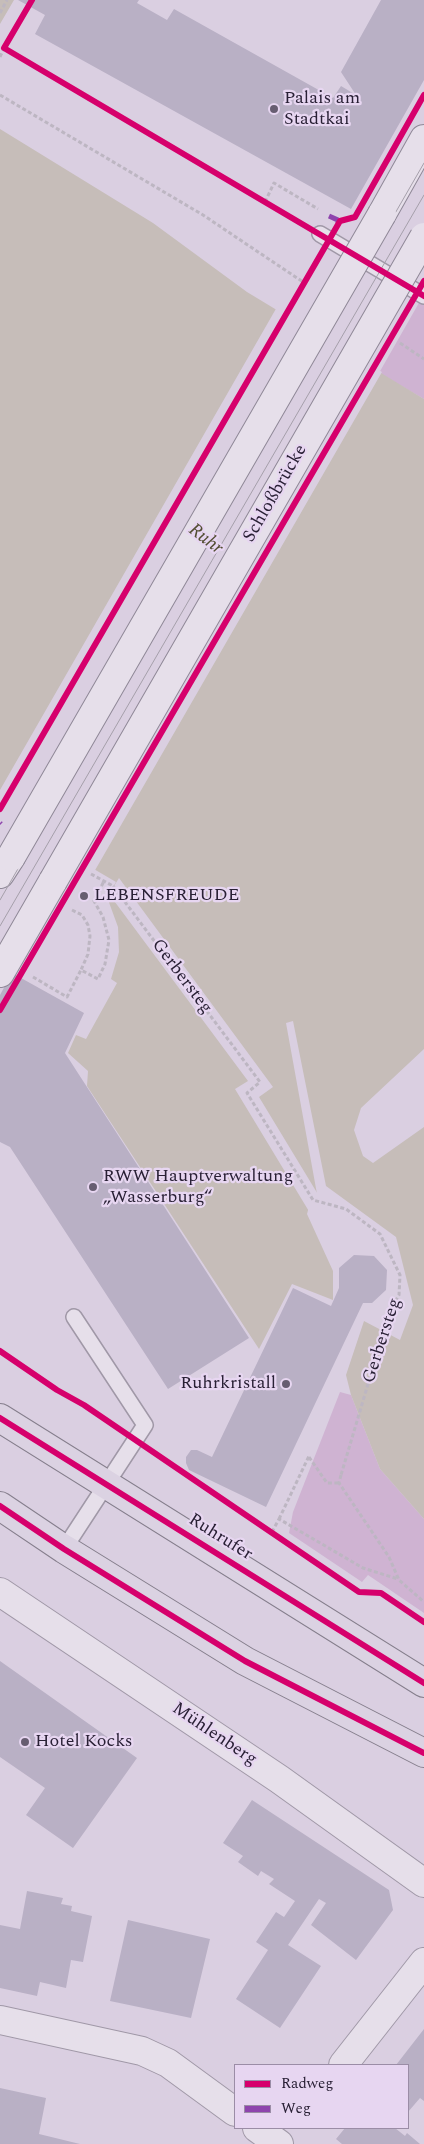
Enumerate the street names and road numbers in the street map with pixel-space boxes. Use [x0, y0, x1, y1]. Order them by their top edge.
street label: Schloßbrücke [239, 441, 313, 547]
street label: Gerbersteg [146, 935, 216, 1019]
street label: Gerbersteg [359, 1296, 407, 1386]
street label: Ruhrufer [184, 1510, 256, 1566]
street label: Mühlenberg [167, 1699, 261, 1771]

